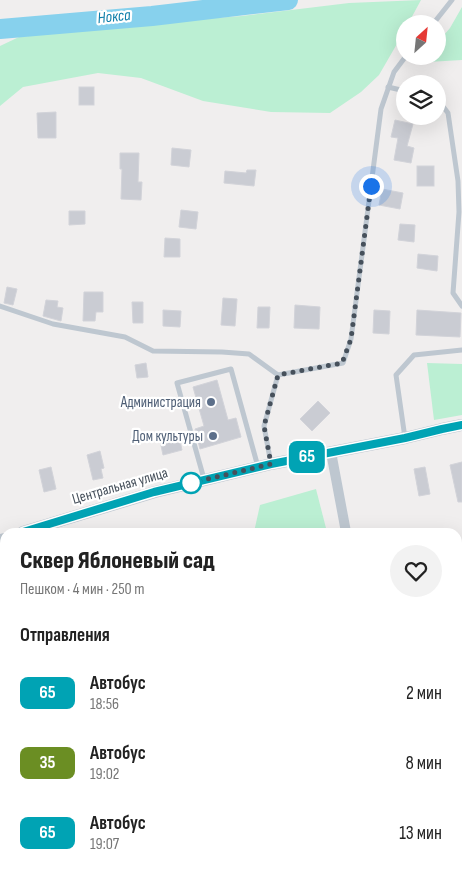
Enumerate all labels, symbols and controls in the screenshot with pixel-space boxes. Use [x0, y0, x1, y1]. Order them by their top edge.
water label: Нокса [97, 6, 132, 28]
north arrow [396, 15, 446, 65]
map controls [396, 15, 446, 125]
button: layers [396, 75, 446, 125]
your location [359, 174, 384, 199]
place label: Администрация [120, 393, 201, 412]
marker: Администрация [205, 396, 217, 408]
place label: Дом культуры [132, 427, 203, 446]
marker: Дом культуры [207, 430, 219, 442]
line badge: 65 [284, 441, 330, 473]
text: 65 [299, 446, 315, 467]
street label: Центральная улица [70, 463, 170, 509]
unlabelled marker [180, 472, 202, 494]
button: heart [390, 545, 442, 597]
text: Сквер Яблоневый сад [20, 546, 215, 575]
text: Пешком · 4 мин · 250 m [20, 580, 145, 599]
text: Отправления [20, 624, 110, 647]
text: Автобус [90, 672, 146, 695]
text: 65 [39, 682, 56, 703]
text: 2 мин [406, 682, 442, 705]
text: 18:56 [90, 695, 119, 714]
text: Автобус [90, 742, 146, 765]
text: 35 [40, 752, 55, 773]
text: 8 мин [406, 752, 442, 775]
text: 19:02 [90, 765, 119, 784]
text: Автобус [90, 812, 146, 835]
text: 65 [39, 822, 56, 843]
text: 13 мин [399, 822, 442, 845]
text: 19:07 [90, 835, 119, 854]

